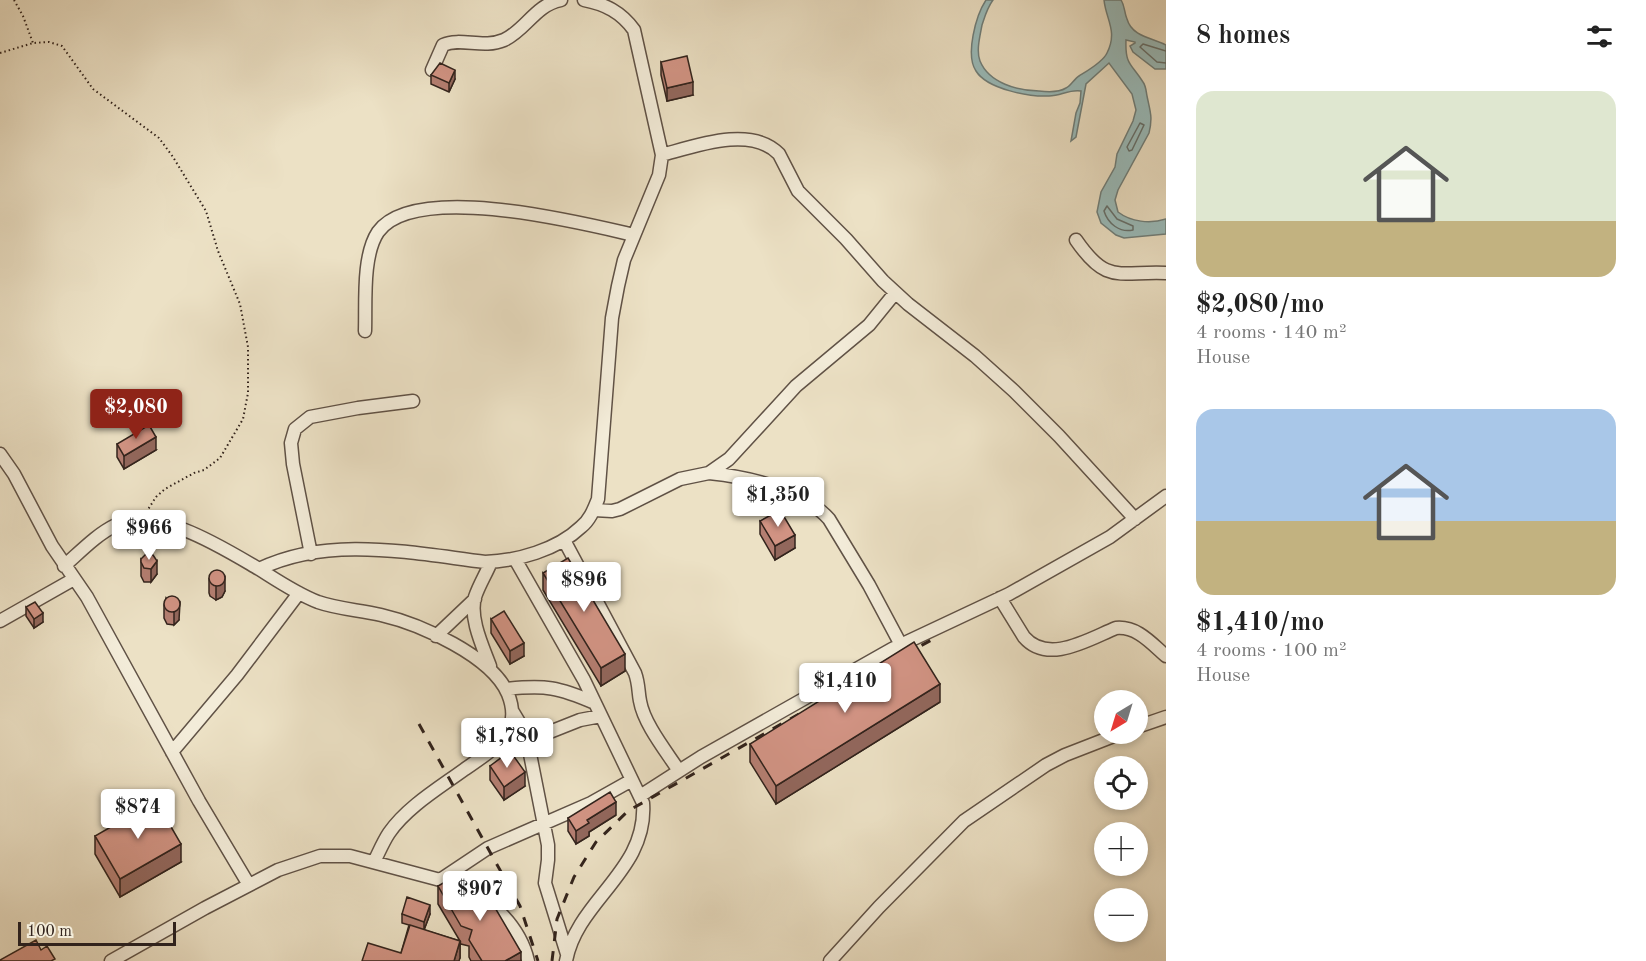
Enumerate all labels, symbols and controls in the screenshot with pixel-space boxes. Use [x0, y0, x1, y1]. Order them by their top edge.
icon: filters [1583, 20, 1616, 53]
text: 8 homes [1196, 23, 1290, 49]
icon: home [1352, 130, 1460, 238]
text: $2,080/mo [1196, 292, 1324, 318]
text: 4 rooms · 140 m² [1196, 323, 1346, 343]
text: House [1196, 348, 1250, 368]
pin: $2,080 [87, 389, 185, 440]
text: $2,080 [104, 398, 168, 418]
icon: home [1352, 448, 1460, 556]
pin: $1,350 [729, 477, 827, 528]
text: $1,350 [746, 486, 810, 506]
pin: $966 [113, 510, 185, 561]
text: $966 [126, 519, 172, 539]
pin: $896 [548, 562, 620, 613]
text: $896 [561, 571, 607, 591]
text: $1,410/mo [1196, 610, 1324, 636]
text: 4 rooms · 100 m² [1196, 641, 1346, 661]
pin: $1,410 [796, 663, 894, 714]
text: House [1196, 666, 1250, 686]
text: $1,410 [813, 672, 877, 692]
north arrow [1094, 690, 1148, 744]
map controls [1094, 690, 1148, 942]
pin: $1,780 [458, 718, 556, 769]
text: $1,780 [475, 727, 539, 747]
button: locate [1094, 756, 1148, 810]
pin: $874 [102, 789, 174, 840]
text: $874 [115, 798, 161, 818]
button: + [1094, 822, 1148, 876]
pin: $907 [444, 871, 516, 922]
text: $907 [457, 880, 503, 900]
button: − [1094, 888, 1148, 942]
scale bar [18, 919, 176, 946]
text: 100 m [27, 924, 72, 940]

